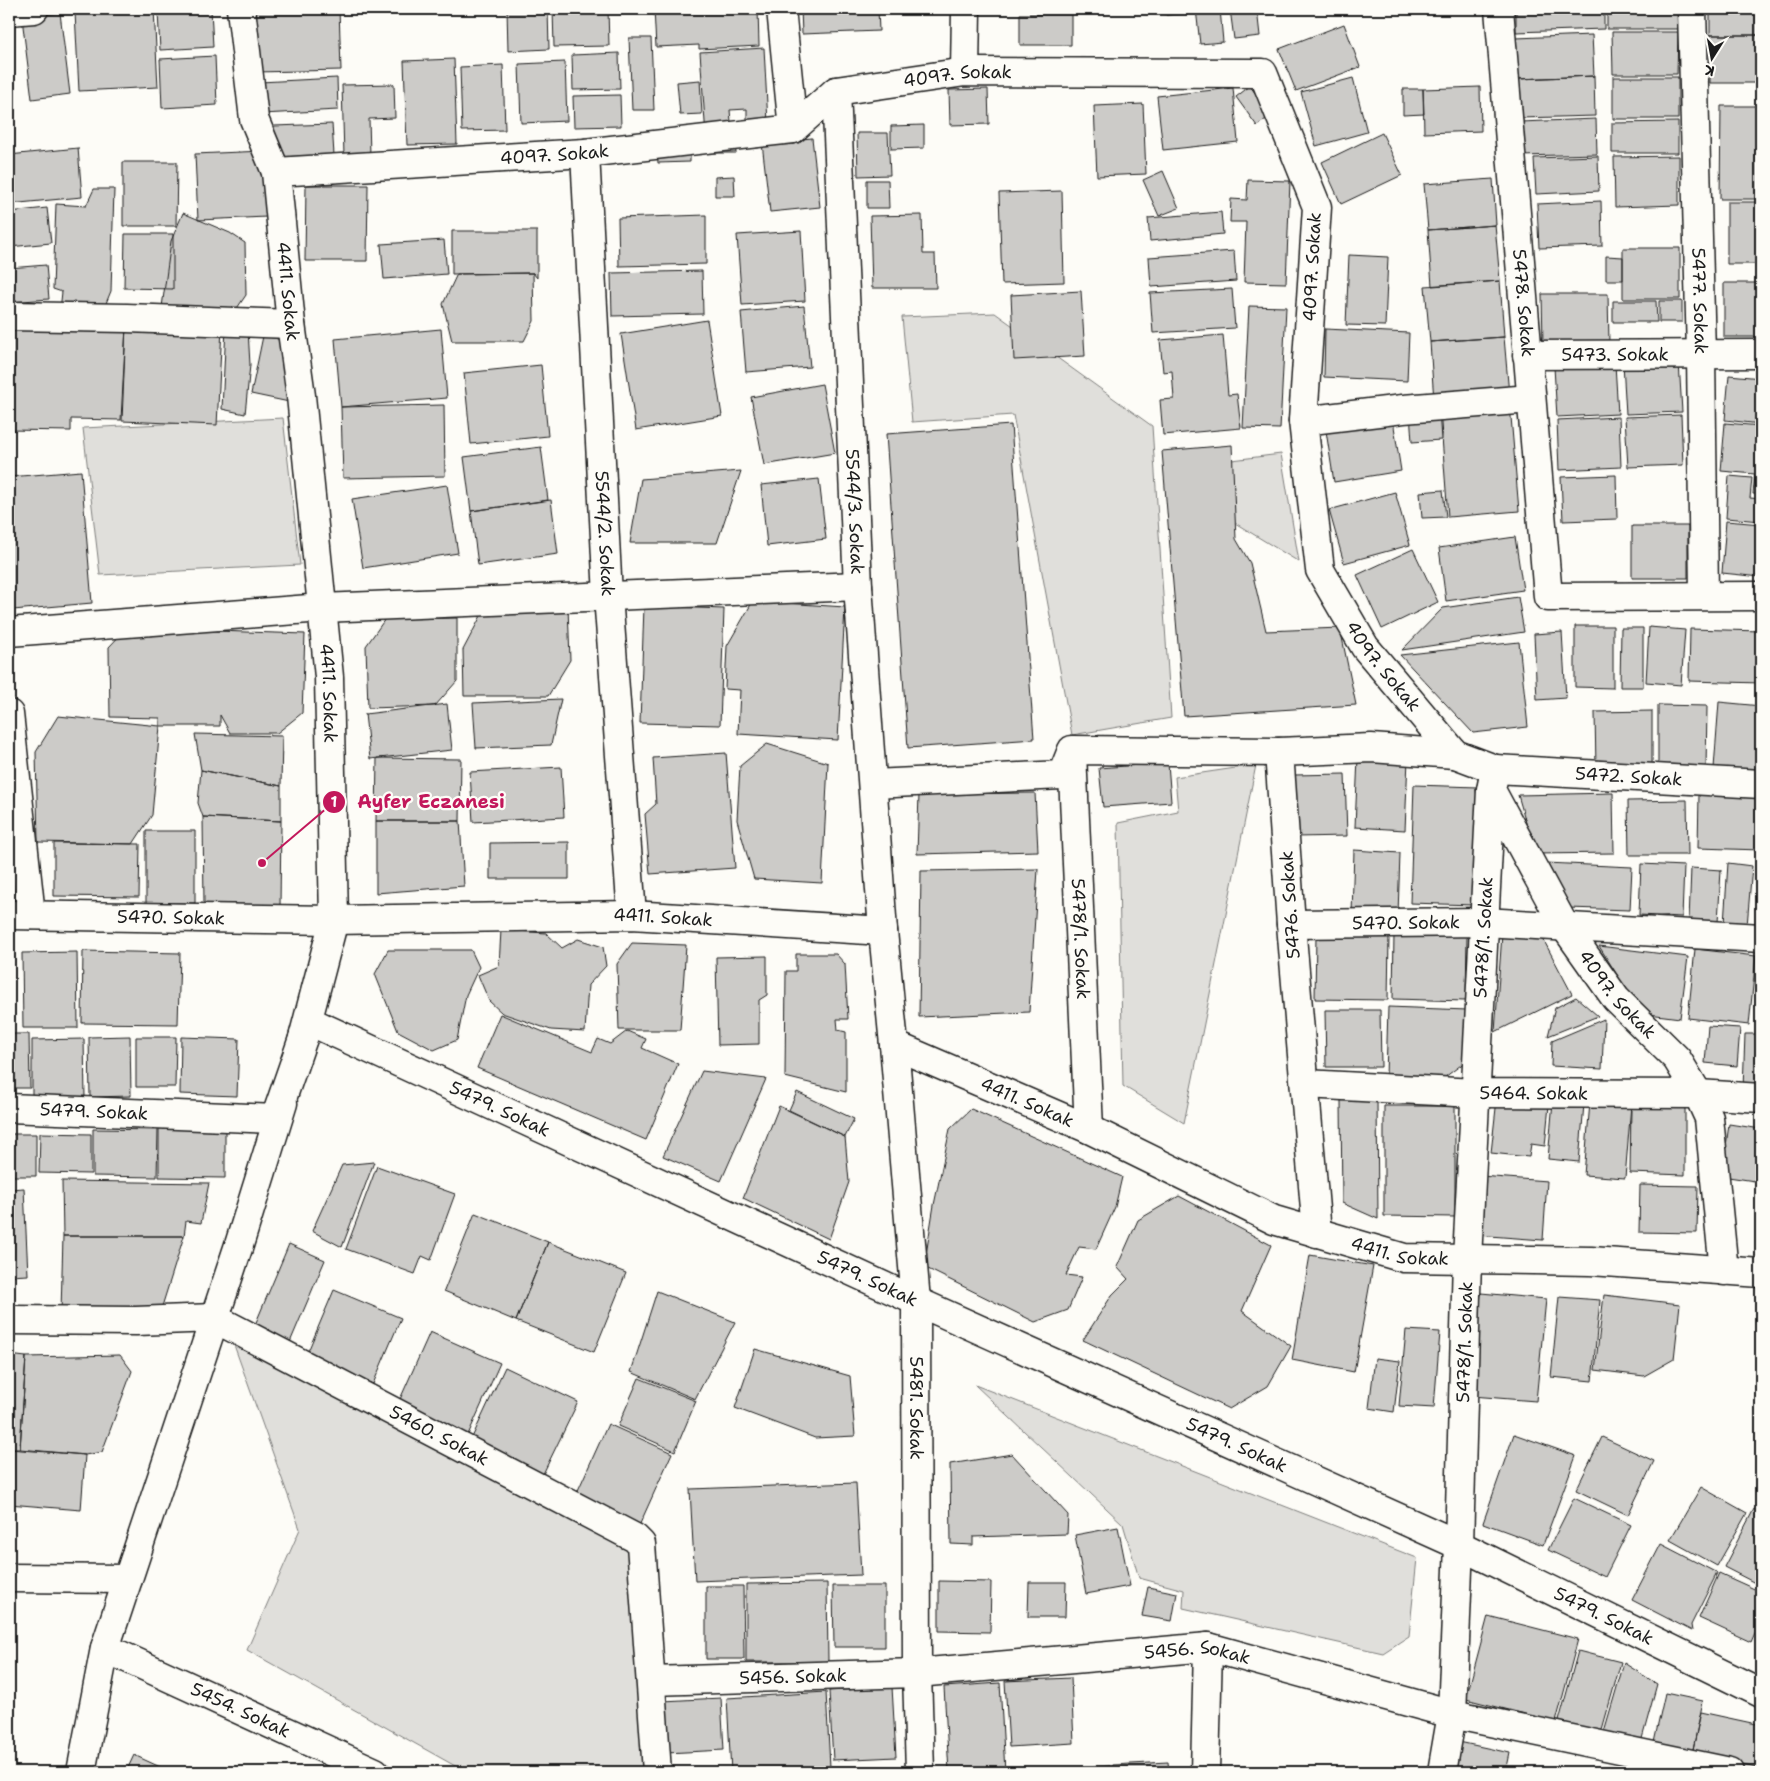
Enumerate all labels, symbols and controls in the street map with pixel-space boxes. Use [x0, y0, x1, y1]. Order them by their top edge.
north arrow [1688, 32, 1738, 82]
street label: 4097. Sokak [901, 59, 1012, 93]
text: K [1703, 61, 1716, 81]
street label: 4097. Sokak [499, 138, 610, 170]
street label: 4097. Sokak [1297, 212, 1327, 322]
street label: 4411. Sokak [271, 240, 305, 342]
street label: 5477. Sokak [1686, 247, 1713, 355]
street label: 5478. Sokak [1507, 248, 1540, 358]
street label: 5473. Sokak [1561, 342, 1669, 367]
street label: 5544/3. Sokak [840, 448, 869, 575]
street label: 5544/2. Sokak [590, 470, 620, 597]
street label: 4097. Sokak [1340, 616, 1426, 717]
street label: 4411. Sokak [314, 642, 342, 743]
street label: 5472. Sokak [1574, 762, 1683, 792]
callout: Ayfer Eczanesi [322, 785, 514, 819]
text: Ayfer Eczanesi [357, 789, 505, 814]
text: 1 [331, 792, 338, 812]
street label: 5476. Sokak [1274, 850, 1306, 960]
street label: 5478/1. Sokak [1468, 876, 1499, 999]
street label: 5478/1. Sokak [1066, 878, 1095, 1000]
street label: 4411. Sokak [613, 903, 713, 932]
street label: 5470. Sokak [117, 905, 225, 930]
street label: 5470. Sokak [1352, 910, 1460, 935]
street label: 4097. Sokak [1573, 945, 1662, 1044]
street label: 4411. Sokak [977, 1072, 1078, 1133]
street label: 5479. Sokak [445, 1075, 554, 1143]
street label: 5464. Sokak [1479, 1081, 1588, 1106]
street label: 5479. Sokak [39, 1097, 149, 1126]
street label: 4411. Sokak [1348, 1231, 1449, 1271]
street label: 5479. Sokak [813, 1245, 922, 1312]
street label: 5478/1. Sokak [1451, 1281, 1478, 1403]
street label: 5481. Sokak [904, 1356, 928, 1460]
street label: 5460. Sokak [385, 1400, 493, 1471]
street label: 5479. Sokak [1182, 1412, 1291, 1478]
street label: 5479. Sokak [1550, 1581, 1658, 1651]
street label: 5456. Sokak [1143, 1635, 1253, 1670]
street label: 5456. Sokak [739, 1663, 847, 1690]
street label: 5454. Sokak [187, 1677, 294, 1743]

